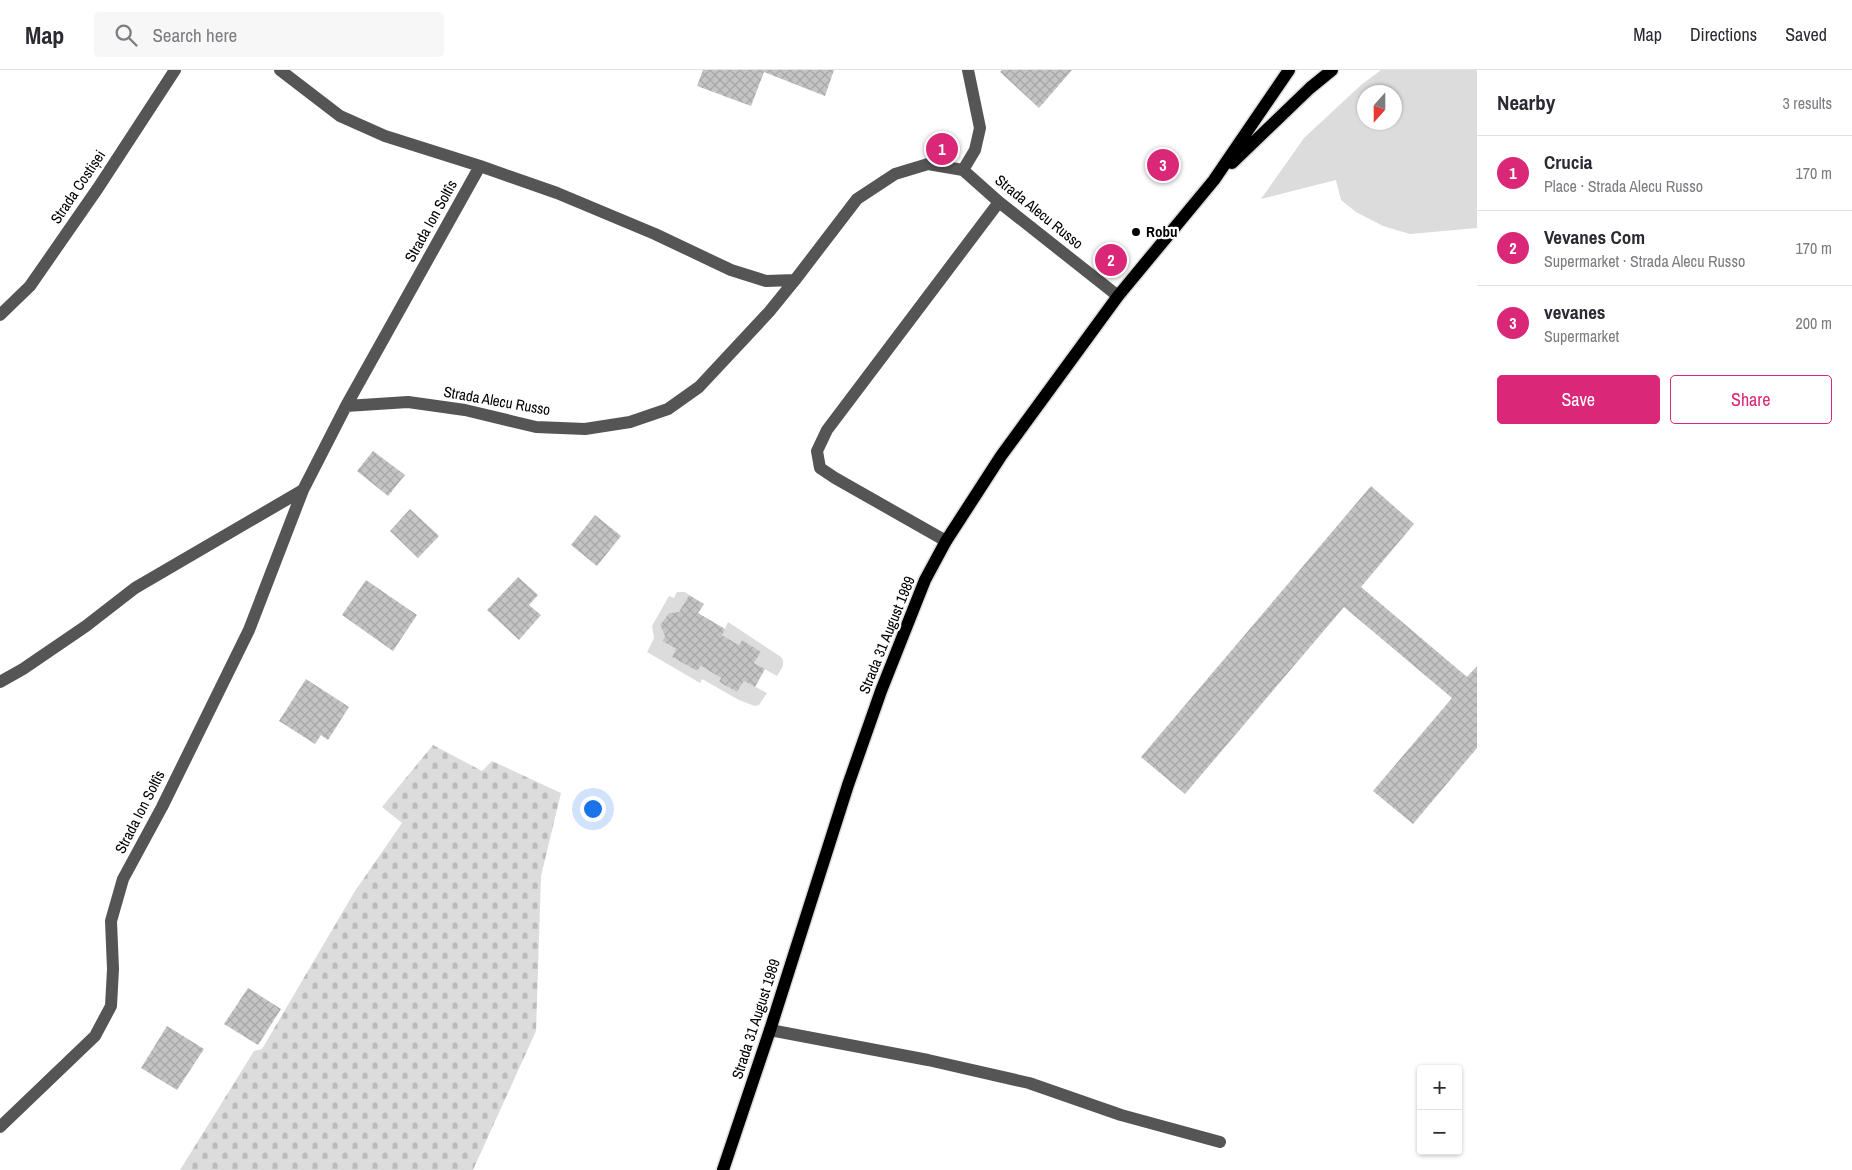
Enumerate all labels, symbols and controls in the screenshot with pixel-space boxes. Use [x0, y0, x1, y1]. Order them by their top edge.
search box [94, 12, 444, 57]
text: Map [25, 19, 64, 51]
icon: search [112, 21, 140, 49]
text: Search here [152, 22, 237, 48]
text: Map [1633, 22, 1662, 47]
text: Directions [1690, 22, 1757, 47]
text: Saved [1785, 22, 1827, 47]
north arrow [1357, 85, 1402, 130]
text: Nearby [1497, 88, 1555, 117]
text: 3 results [1782, 92, 1832, 114]
pin: 1 [926, 130, 958, 168]
street label: Strada Costișei [45, 146, 110, 228]
pin: 3 [1147, 146, 1179, 184]
text: Crucia [1544, 149, 1593, 175]
text: 1 [1509, 162, 1517, 184]
text: 170 m [1796, 162, 1832, 184]
street label: Strada Alecu Russo [991, 169, 1088, 254]
text: Place · Strada Alecu Russo [1544, 175, 1703, 197]
street label: Strada Ion Soltîs [399, 176, 462, 266]
place label: Robu [1146, 221, 1177, 242]
text: Vevanes Com [1544, 224, 1645, 250]
marker: Robu [1130, 226, 1142, 238]
text: 2 [1509, 237, 1517, 259]
text: 170 m [1796, 237, 1832, 259]
pin: 2 [1095, 241, 1127, 279]
text: Supermarket · Strada Alecu Russo [1544, 250, 1745, 272]
text: vevanes [1544, 299, 1606, 325]
text: 3 [1509, 312, 1517, 334]
text: 200 m [1796, 312, 1832, 334]
text: Supermarket [1544, 325, 1619, 347]
button: Save [1497, 375, 1660, 424]
button: Share [1670, 375, 1832, 424]
street label: Strada Alecu Russo [442, 381, 552, 420]
street label: Strada 31 August 1989 [853, 573, 920, 697]
street label: Strada Ion Soltîs [110, 766, 170, 857]
your location [580, 796, 606, 822]
street label: Strada 31 August 1989 [726, 956, 785, 1082]
map controls [1417, 1065, 1462, 1155]
button: + [1417, 1065, 1462, 1110]
button: − [1417, 1110, 1462, 1155]

